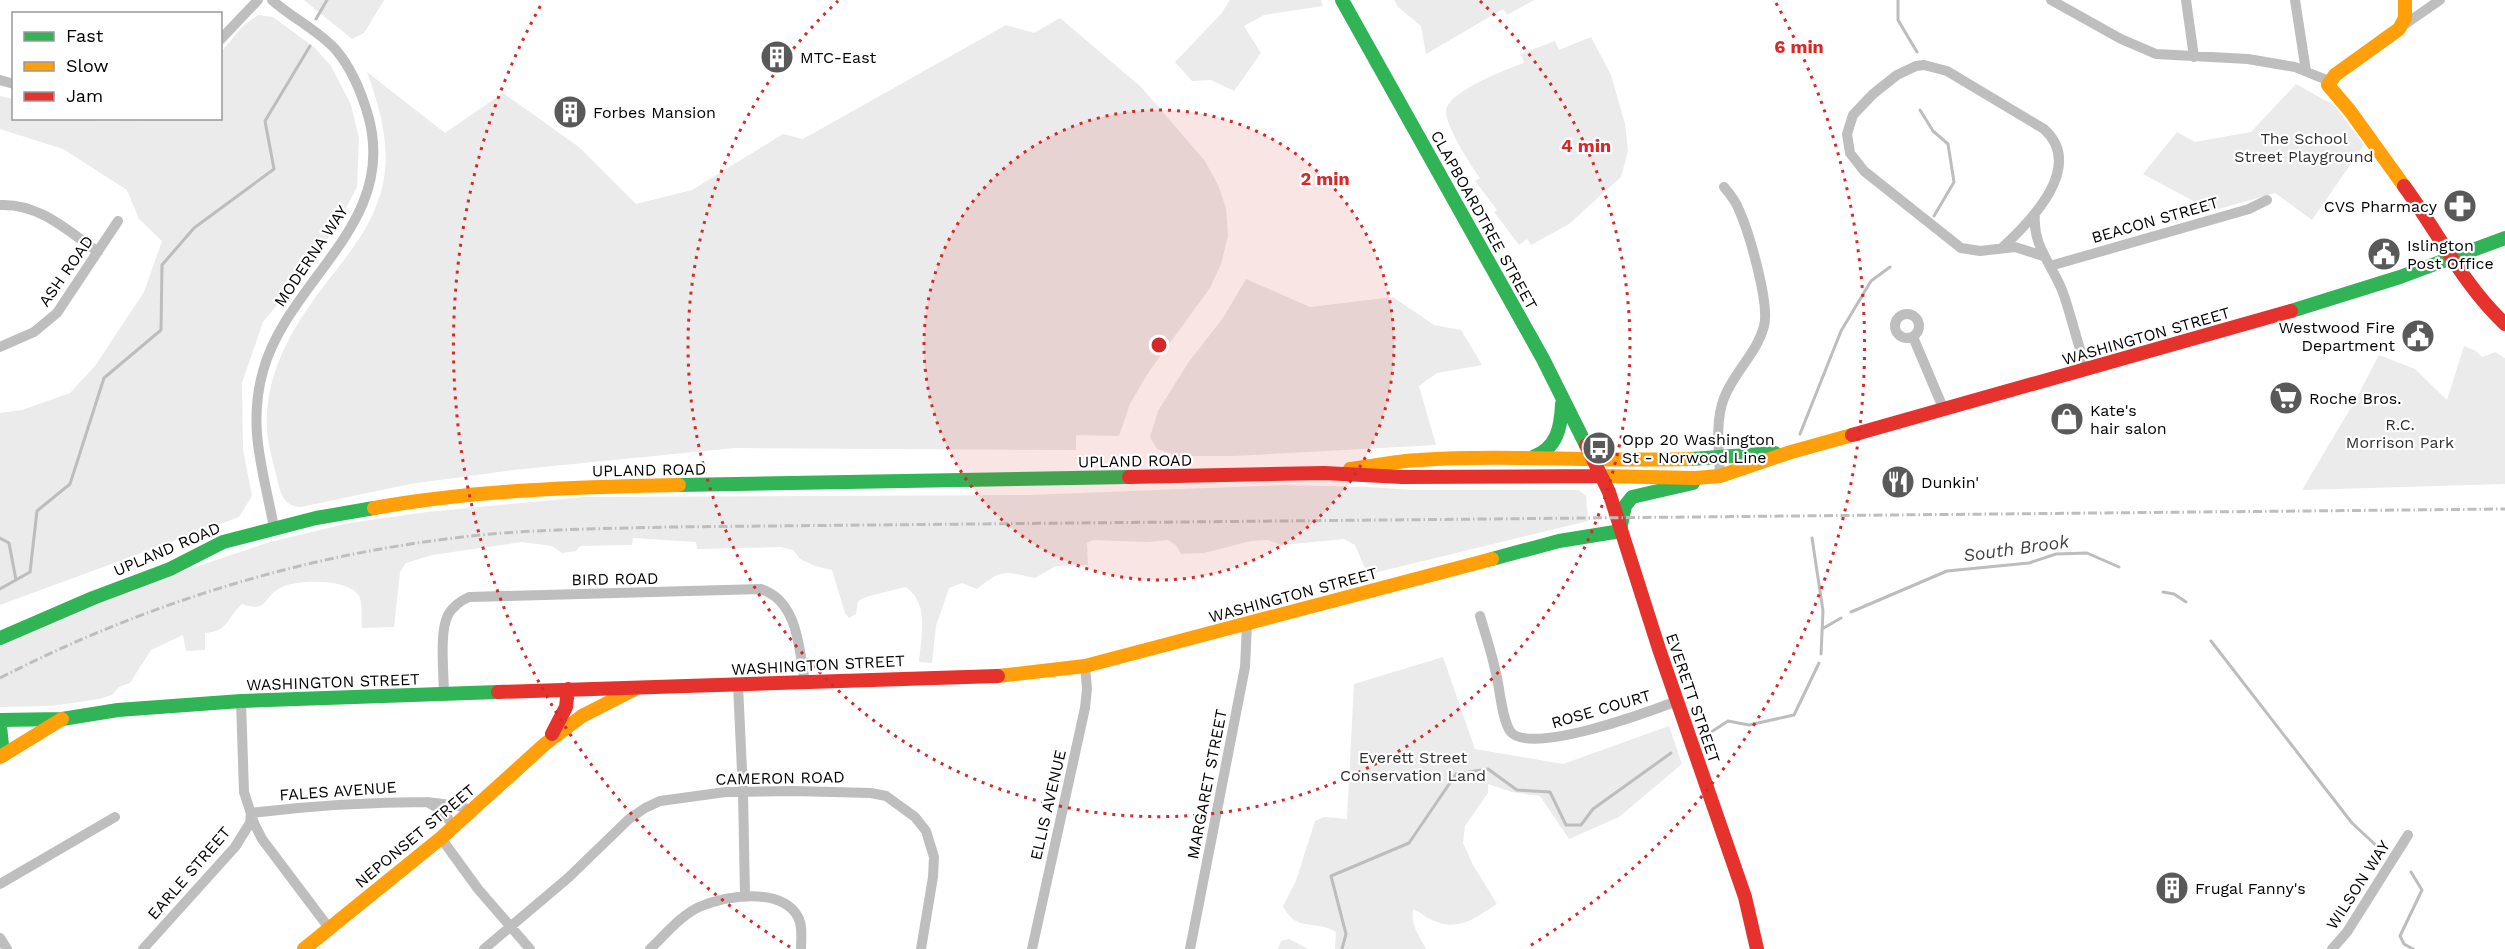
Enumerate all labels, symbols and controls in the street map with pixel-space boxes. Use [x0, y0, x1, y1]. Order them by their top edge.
legend [12, 12, 222, 120]
text: Fast [66, 25, 104, 46]
text: 6 min [1774, 36, 1824, 57]
building icon: MTC-East [759, 39, 795, 75]
place label: MTC-East [800, 48, 877, 67]
text: Slow [66, 55, 109, 76]
text: Jam [66, 85, 103, 106]
building icon: Forbes Mansion [552, 94, 588, 130]
place label: Forbes Mansion [593, 103, 716, 122]
street label: CLAPBOARDTREE STREET [1427, 127, 1541, 313]
park label: The School Street Playground [2234, 129, 2374, 166]
text: 4 min [1561, 135, 1611, 156]
text: 2 min [1300, 168, 1350, 189]
pharmacy icon: CVS Pharmacy [2442, 188, 2478, 224]
street label: BEACON STREET [2089, 193, 2221, 247]
place label: CVS Pharmacy [2324, 197, 2438, 216]
street label: MODERNA WAY [270, 202, 352, 310]
street label: ASH ROAD [35, 232, 97, 310]
public building icon: Islington Post Office [2366, 236, 2402, 272]
place label: Islington Post Office [2407, 236, 2494, 273]
street label: WASHINGTON STREET [2060, 303, 2232, 369]
place label: Westwood Fire Department [2278, 318, 2395, 355]
public building icon: Westwood Fire Department [2400, 318, 2436, 354]
centre of rings [1149, 335, 1169, 355]
supermarket icon: Roche Bros. [2268, 380, 2304, 416]
place label: Roche Bros. [2309, 389, 2402, 408]
shop icon: Kate's hair salon [2049, 401, 2085, 437]
place label: Kate's hair salon [2090, 401, 2167, 438]
park label: R.C. Morrison Park [2346, 415, 2454, 452]
bus stop icon: Opp 20 Washington St - Norwood Line [1581, 430, 1617, 466]
place label: Opp 20 Washington St - Norwood Line [1622, 430, 1775, 467]
street label: UPLAND ROAD [1078, 451, 1192, 471]
street label: UPLAND ROAD [592, 460, 706, 480]
restaurant icon: Dunkin' [1880, 464, 1916, 500]
place label: Dunkin' [1921, 473, 1979, 492]
street label: UPLAND ROAD [111, 518, 223, 580]
water label: South Brook [1962, 530, 2071, 566]
street label: WASHINGTON STREET [1207, 563, 1380, 627]
street label: BIRD ROAD [571, 569, 659, 589]
street label: EVERETT STREET [1662, 631, 1724, 766]
street label: WASHINGTON STREET [731, 651, 906, 679]
street label: WASHINGTON STREET [246, 669, 420, 695]
street label: ROSE COURT [1549, 686, 1653, 732]
street label: MARGARET STREET [1183, 707, 1231, 861]
street label: ELLIS AVENUE [1026, 748, 1070, 862]
park label: Everett Street Conservation Land [1340, 748, 1486, 785]
street label: CAMERON ROAD [715, 767, 845, 789]
street label: FALES AVENUE [279, 777, 397, 805]
street label: NEPONSET STREET [351, 780, 479, 892]
street label: EARLE STREET [144, 822, 235, 923]
street label: WILSON WAY [2322, 837, 2394, 933]
building icon: Frugal Fanny's [2154, 870, 2190, 906]
place label: Frugal Fanny's [2195, 879, 2306, 898]

